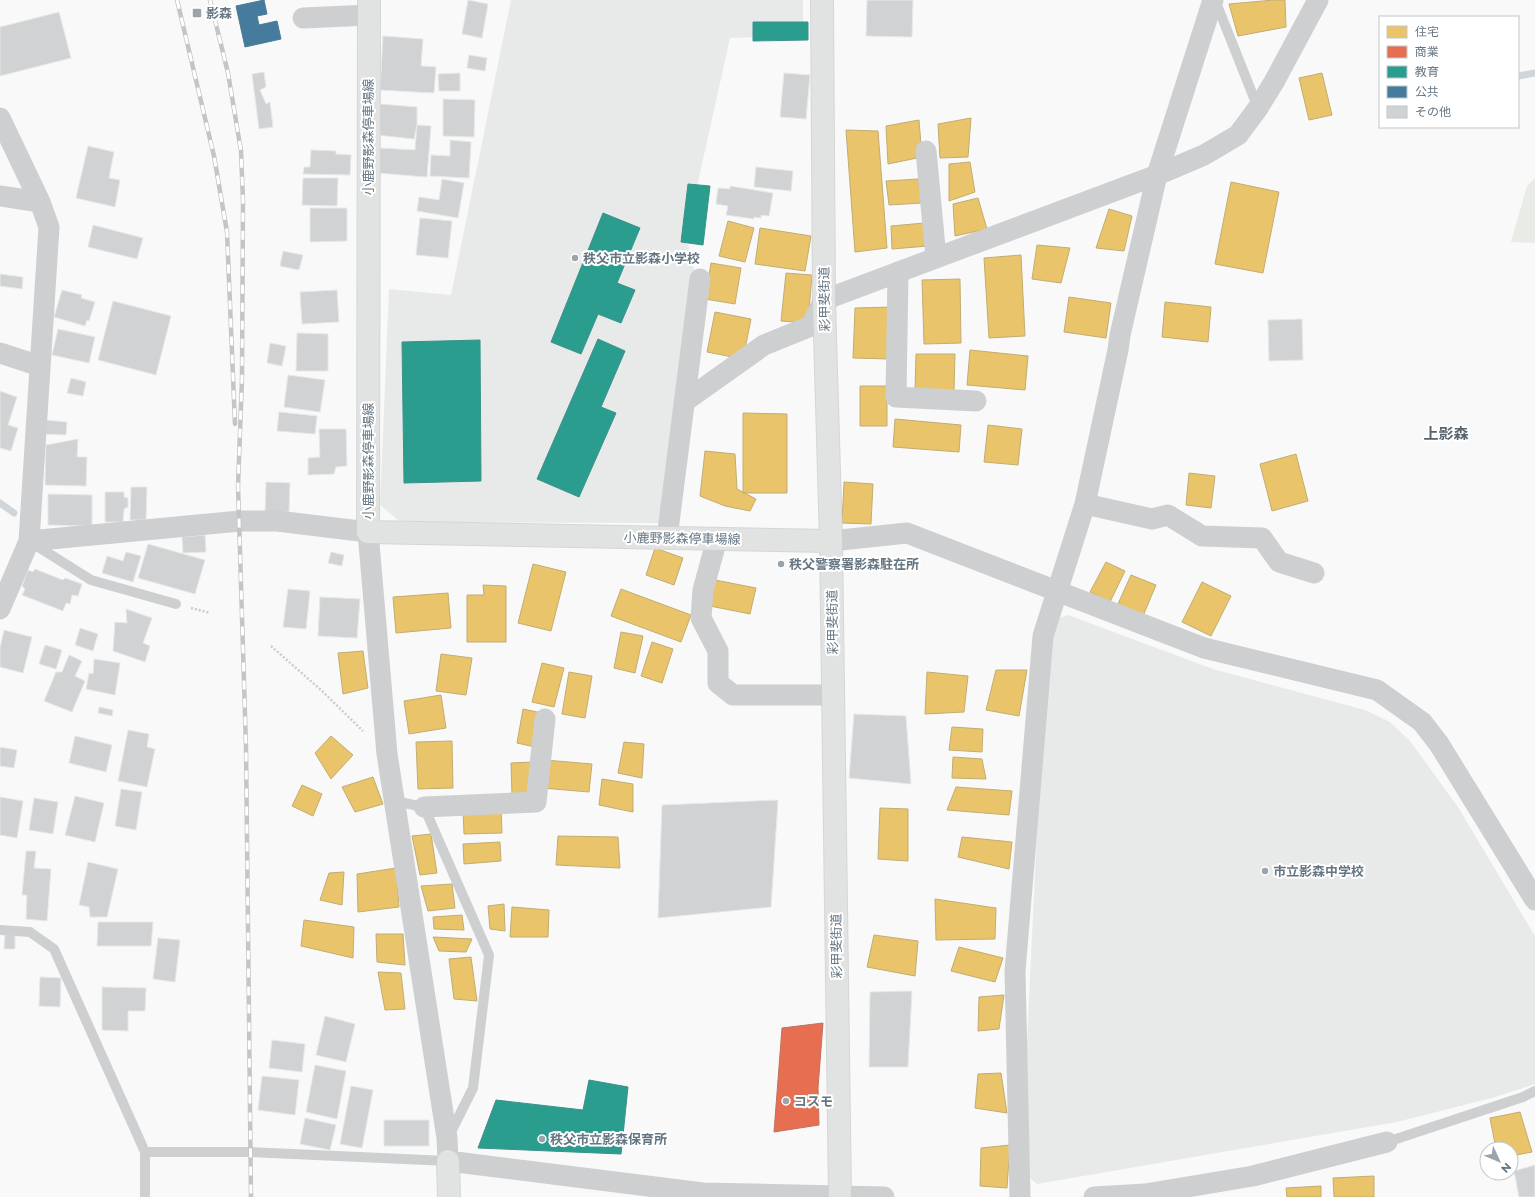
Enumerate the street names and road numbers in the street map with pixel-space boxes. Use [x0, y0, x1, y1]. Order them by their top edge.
street label: 小鹿野影森停車場線 [360, 78, 376, 196]
street label: 彩甲斐街道 [815, 266, 833, 332]
street label: 小鹿野影森停車場線 [360, 402, 376, 520]
street label: 小鹿野影森停車場線 [623, 529, 741, 547]
street label: 彩甲斐街道 [823, 589, 841, 655]
street label: 彩甲斐街道 [827, 913, 845, 979]

